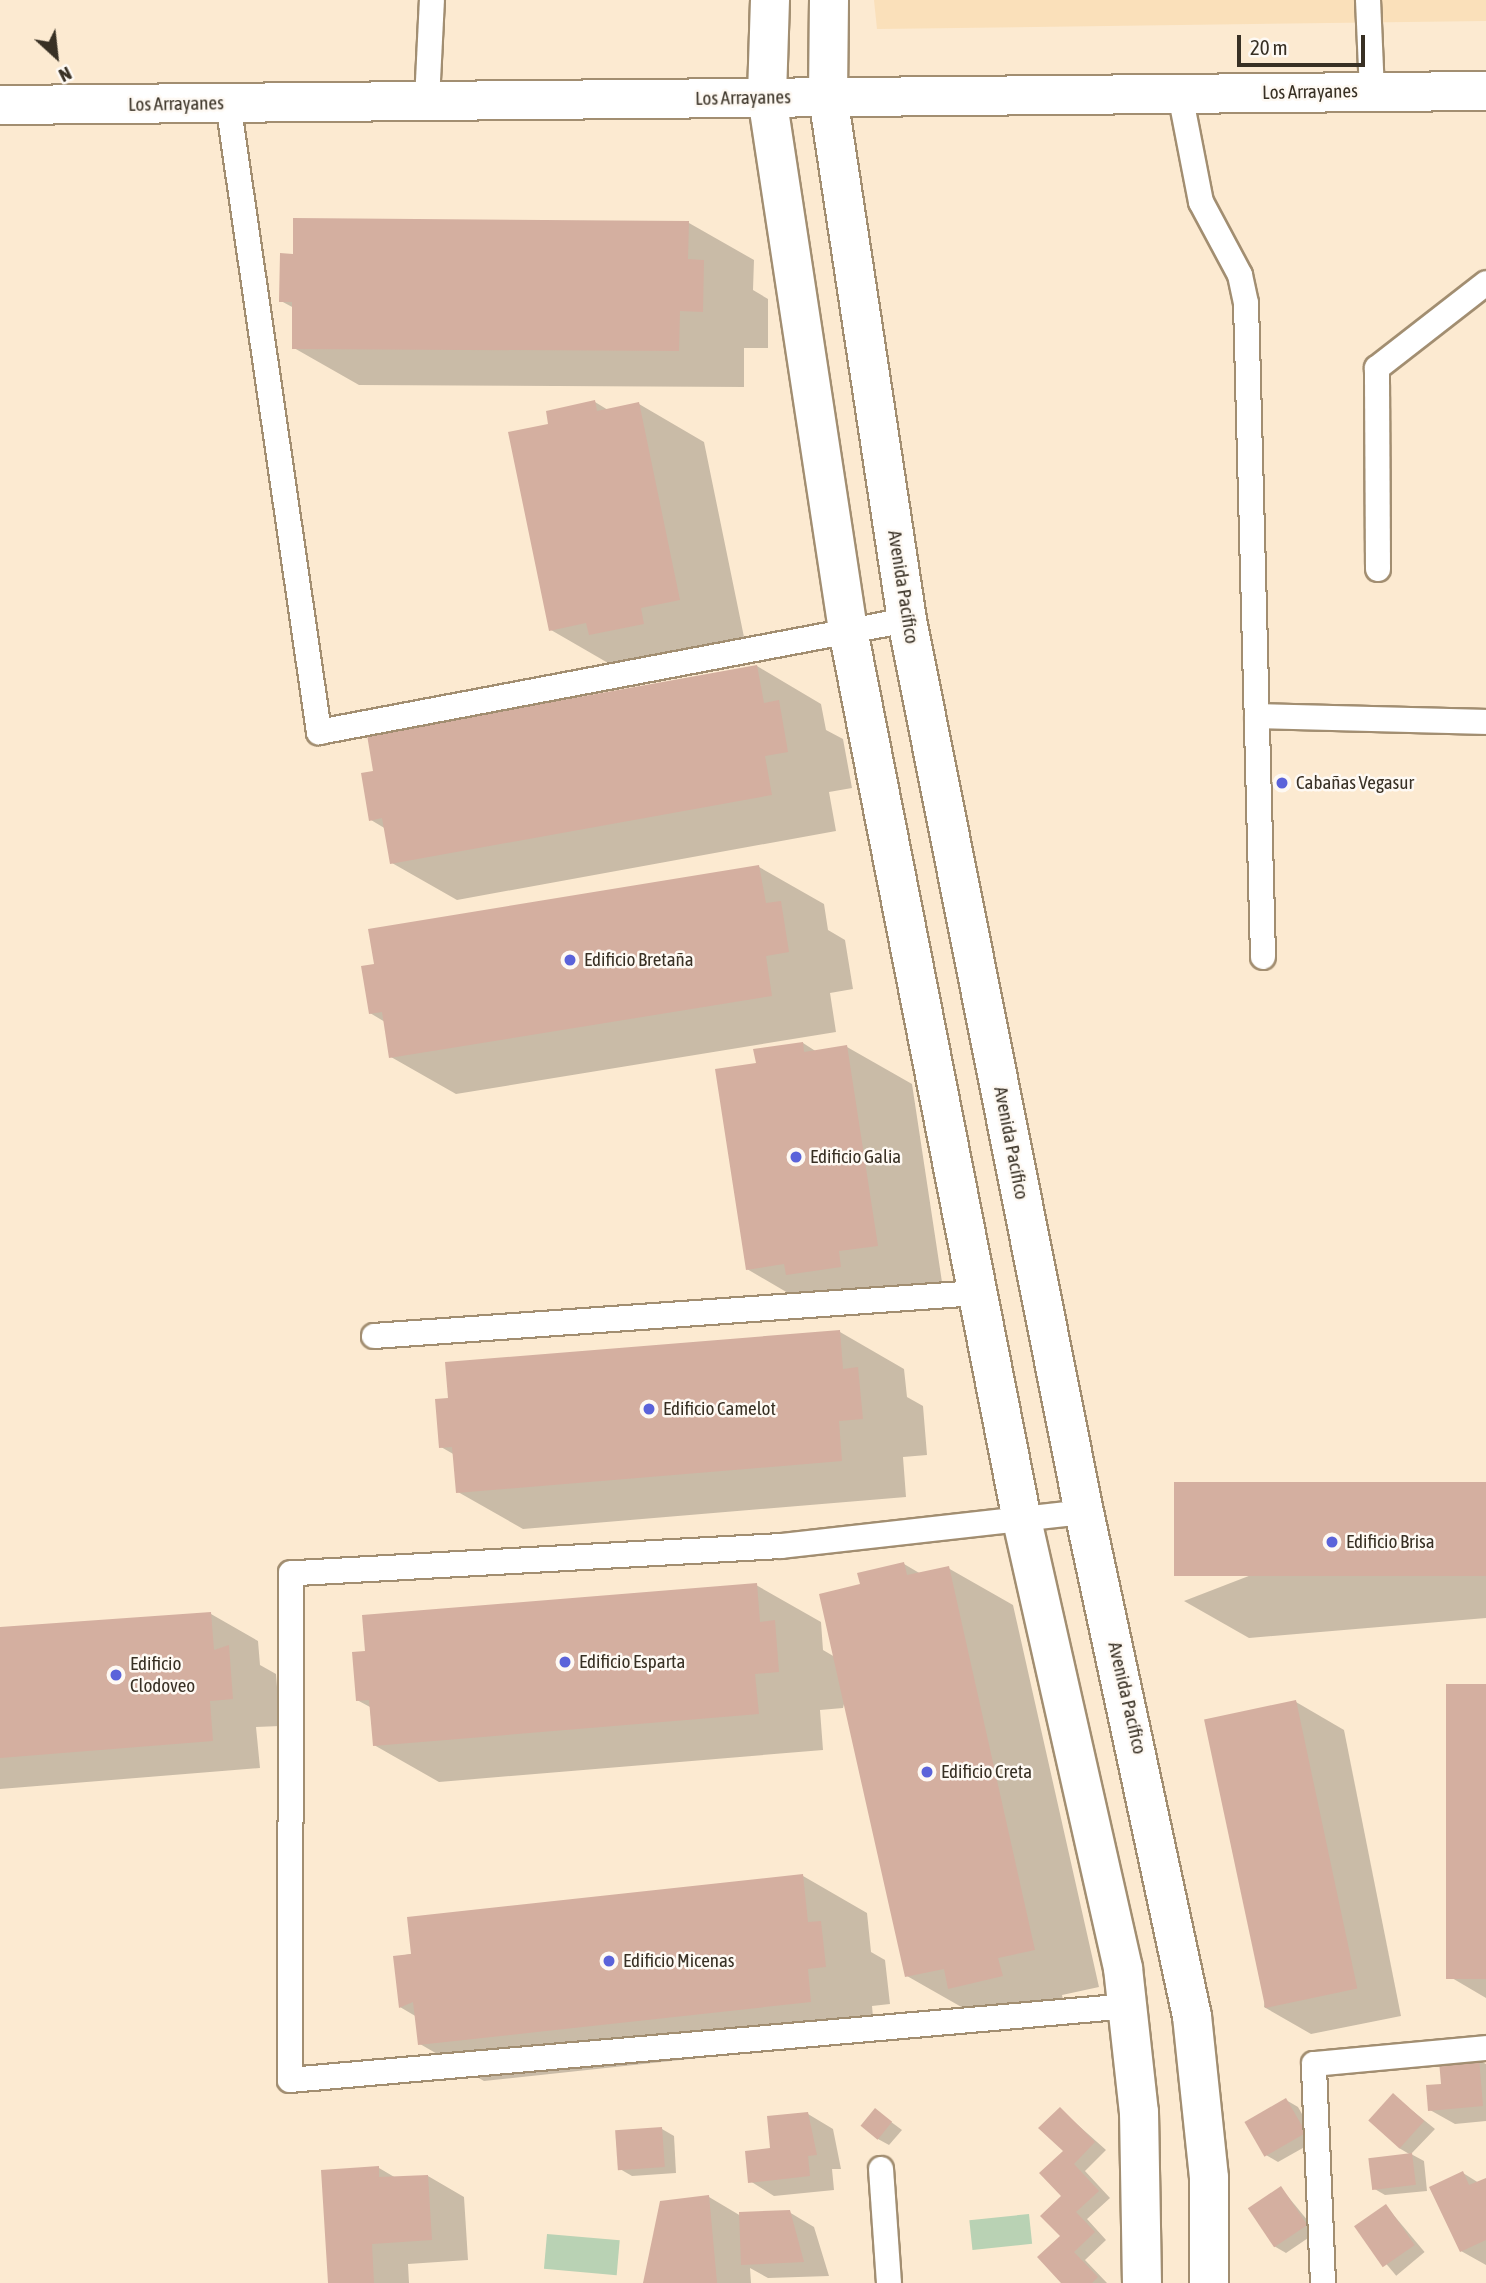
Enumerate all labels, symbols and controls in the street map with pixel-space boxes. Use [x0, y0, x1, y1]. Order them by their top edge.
north arrow [21, 21, 91, 91]
scale bar [1241, 21, 1369, 65]
text: 20 m [1250, 35, 1288, 59]
text: N [56, 62, 76, 87]
street label: Los Arrayanes [1262, 80, 1358, 104]
street label: Los Arrayanes [695, 86, 791, 110]
street label: Los Arrayanes [128, 92, 224, 116]
street label: Avenida Pacífico [883, 529, 923, 645]
place label: Cabañas Vegasur [1296, 772, 1414, 794]
marker: Cabañas Vegasur [1274, 775, 1290, 791]
place label: Edificio Bretaña [584, 949, 694, 971]
marker: Edificio Bretaña [562, 952, 578, 968]
street label: Avenida Pacífico [989, 1085, 1033, 1201]
place label: Edificio Galia [810, 1146, 901, 1168]
marker: Edificio Galia [788, 1149, 804, 1165]
place label: Edificio Camelot [663, 1398, 776, 1420]
marker: Edificio Camelot [641, 1401, 657, 1417]
place label: Edificio Brisa [1346, 1531, 1435, 1553]
marker: Edificio Brisa [1324, 1534, 1340, 1550]
street label: Avenida Pacífico [1103, 1640, 1151, 1756]
place label: Edificio Esparta [579, 1651, 685, 1673]
place label: Edificio Clodoveo [130, 1653, 195, 1697]
marker: Edificio Esparta [557, 1654, 573, 1670]
marker: Edificio Clodoveo [108, 1667, 124, 1683]
place label: Edificio Creta [941, 1761, 1032, 1783]
marker: Edificio Creta [919, 1764, 935, 1780]
place label: Edificio Micenas [623, 1950, 735, 1972]
marker: Edificio Micenas [601, 1953, 617, 1969]

